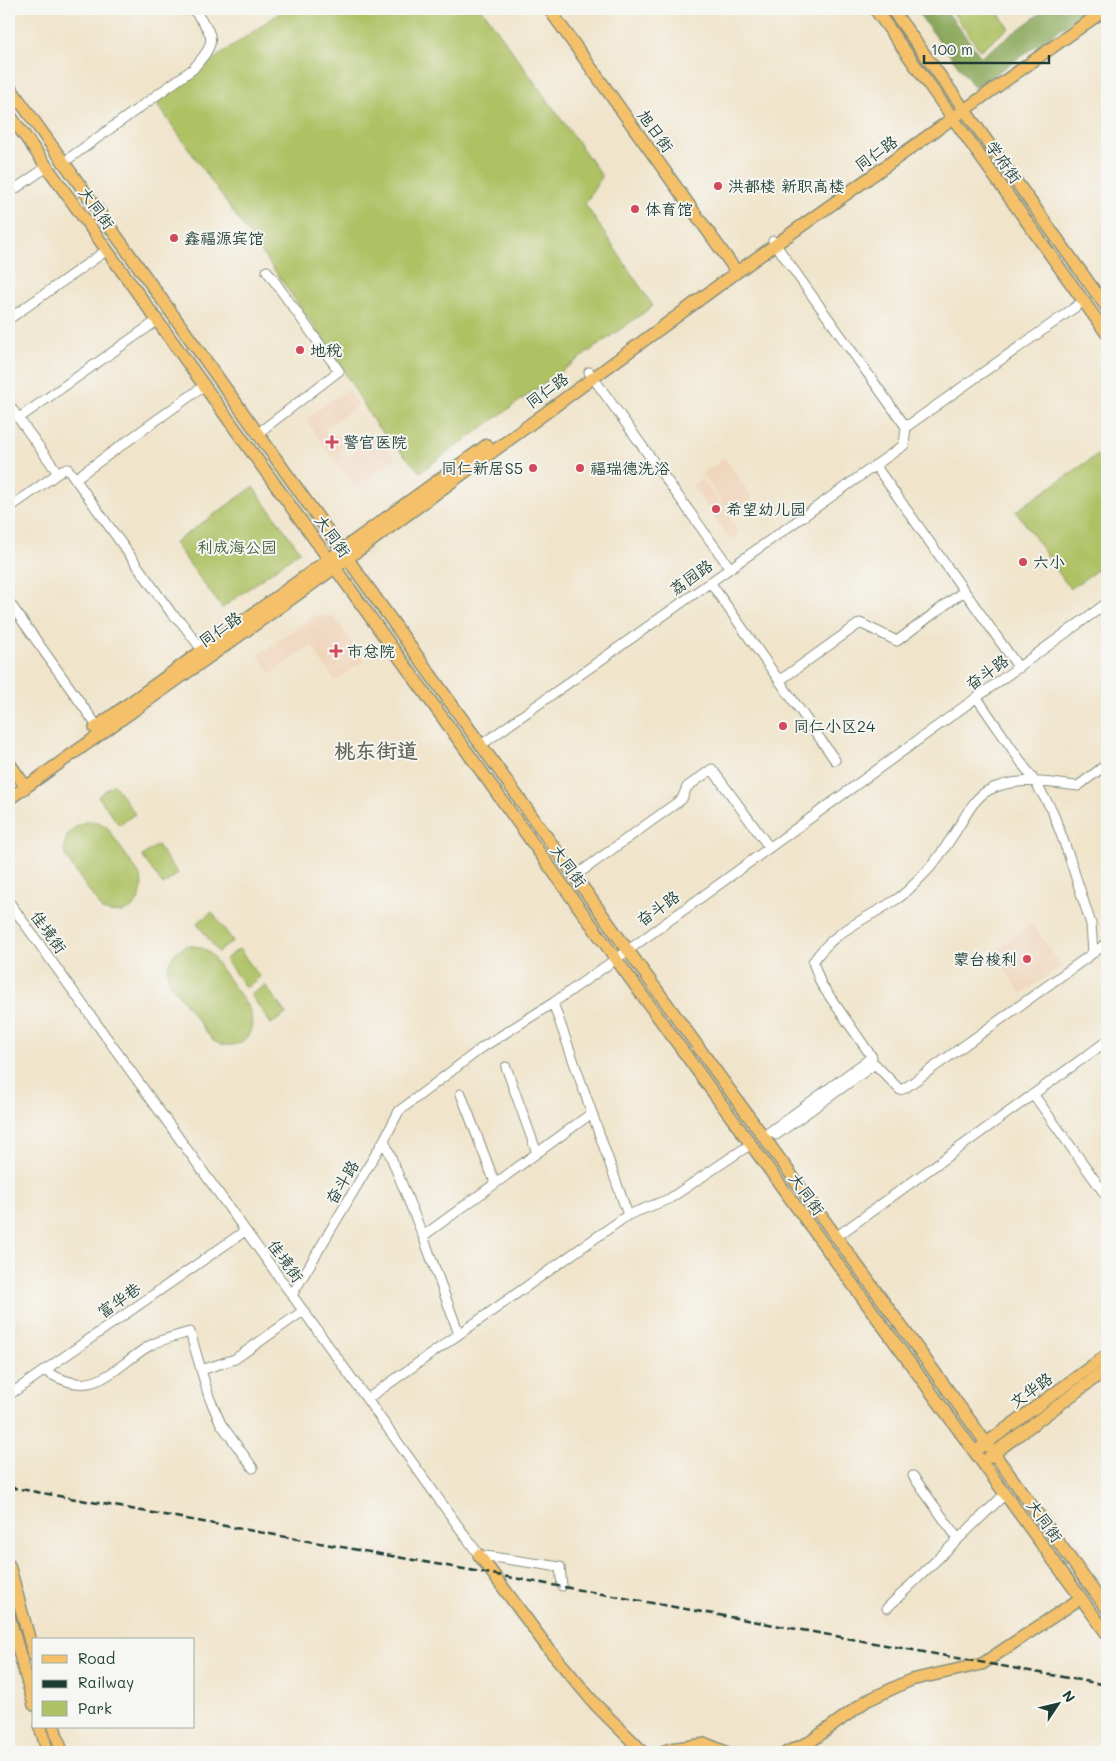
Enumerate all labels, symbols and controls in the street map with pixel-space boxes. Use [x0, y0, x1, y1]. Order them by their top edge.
scale bar [924, 32, 1048, 64]
text: 100 m [931, 39, 973, 59]
street label: 旭日街 [634, 105, 679, 156]
street label: 同仁路 [850, 130, 901, 175]
street label: 学府街 [982, 136, 1027, 187]
place label: 洪都楼 新职高楼 [728, 175, 845, 196]
marker: 洪都楼 新职高楼 [712, 180, 724, 192]
street label: 大同街 [75, 182, 120, 233]
place label: 体育馆 [645, 198, 693, 219]
marker: 体育馆 [629, 203, 641, 215]
place label: 鑫福源宾馆 [184, 227, 264, 248]
marker: 鑫福源宾馆 [168, 232, 180, 244]
place label: 地税 [310, 339, 342, 360]
marker: 地税 [294, 344, 306, 356]
street label: 同仁路 [521, 367, 572, 412]
place label: 警官医院 [343, 431, 407, 452]
marker: 警官医院 [325, 435, 339, 449]
place label: 同仁新居S5 [441, 457, 523, 478]
place label: 福瑞德洗浴 [590, 457, 670, 478]
marker: 同仁新居S5 [527, 462, 539, 474]
marker: 福瑞德洗浴 [574, 462, 586, 474]
place label: 希望幼儿园 [726, 498, 806, 519]
marker: 希望幼儿园 [710, 503, 722, 515]
street label: 大同街 [311, 510, 356, 561]
park label: 利成海公园 [197, 536, 277, 557]
place label: 六小 [1033, 551, 1065, 572]
street label: 荔园路 [665, 554, 716, 599]
marker: 六小 [1017, 556, 1029, 568]
street label: 同仁路 [194, 606, 245, 651]
place label: 市总院 [347, 640, 395, 661]
marker: 市总院 [329, 644, 343, 658]
street label: 奋斗路 [961, 649, 1012, 694]
place label: 同仁小区24 [793, 715, 876, 736]
marker: 同仁小区24 [777, 720, 789, 732]
district label: 桃东街道 [334, 736, 418, 763]
street label: 大同街 [547, 840, 592, 891]
street label: 奋斗路 [632, 885, 683, 930]
street label: 佳境街 [27, 906, 72, 957]
place label: 蒙台梭利 [953, 948, 1017, 969]
marker: 蒙台梭利 [1021, 953, 1033, 965]
street label: 奋斗路 [320, 1156, 363, 1208]
street label: 大同街 [785, 1168, 830, 1219]
street label: 佳境街 [264, 1235, 309, 1286]
street label: 富华巷 [93, 1277, 144, 1322]
street label: 文华路 [1005, 1367, 1056, 1412]
street label: 大同街 [1023, 1495, 1068, 1546]
legend [32, 1638, 195, 1728]
text: Road [78, 1648, 115, 1668]
text: Railway [78, 1672, 134, 1692]
north arrow [1034, 1678, 1084, 1728]
text: N [1058, 1686, 1080, 1706]
text: Park [78, 1698, 112, 1718]

